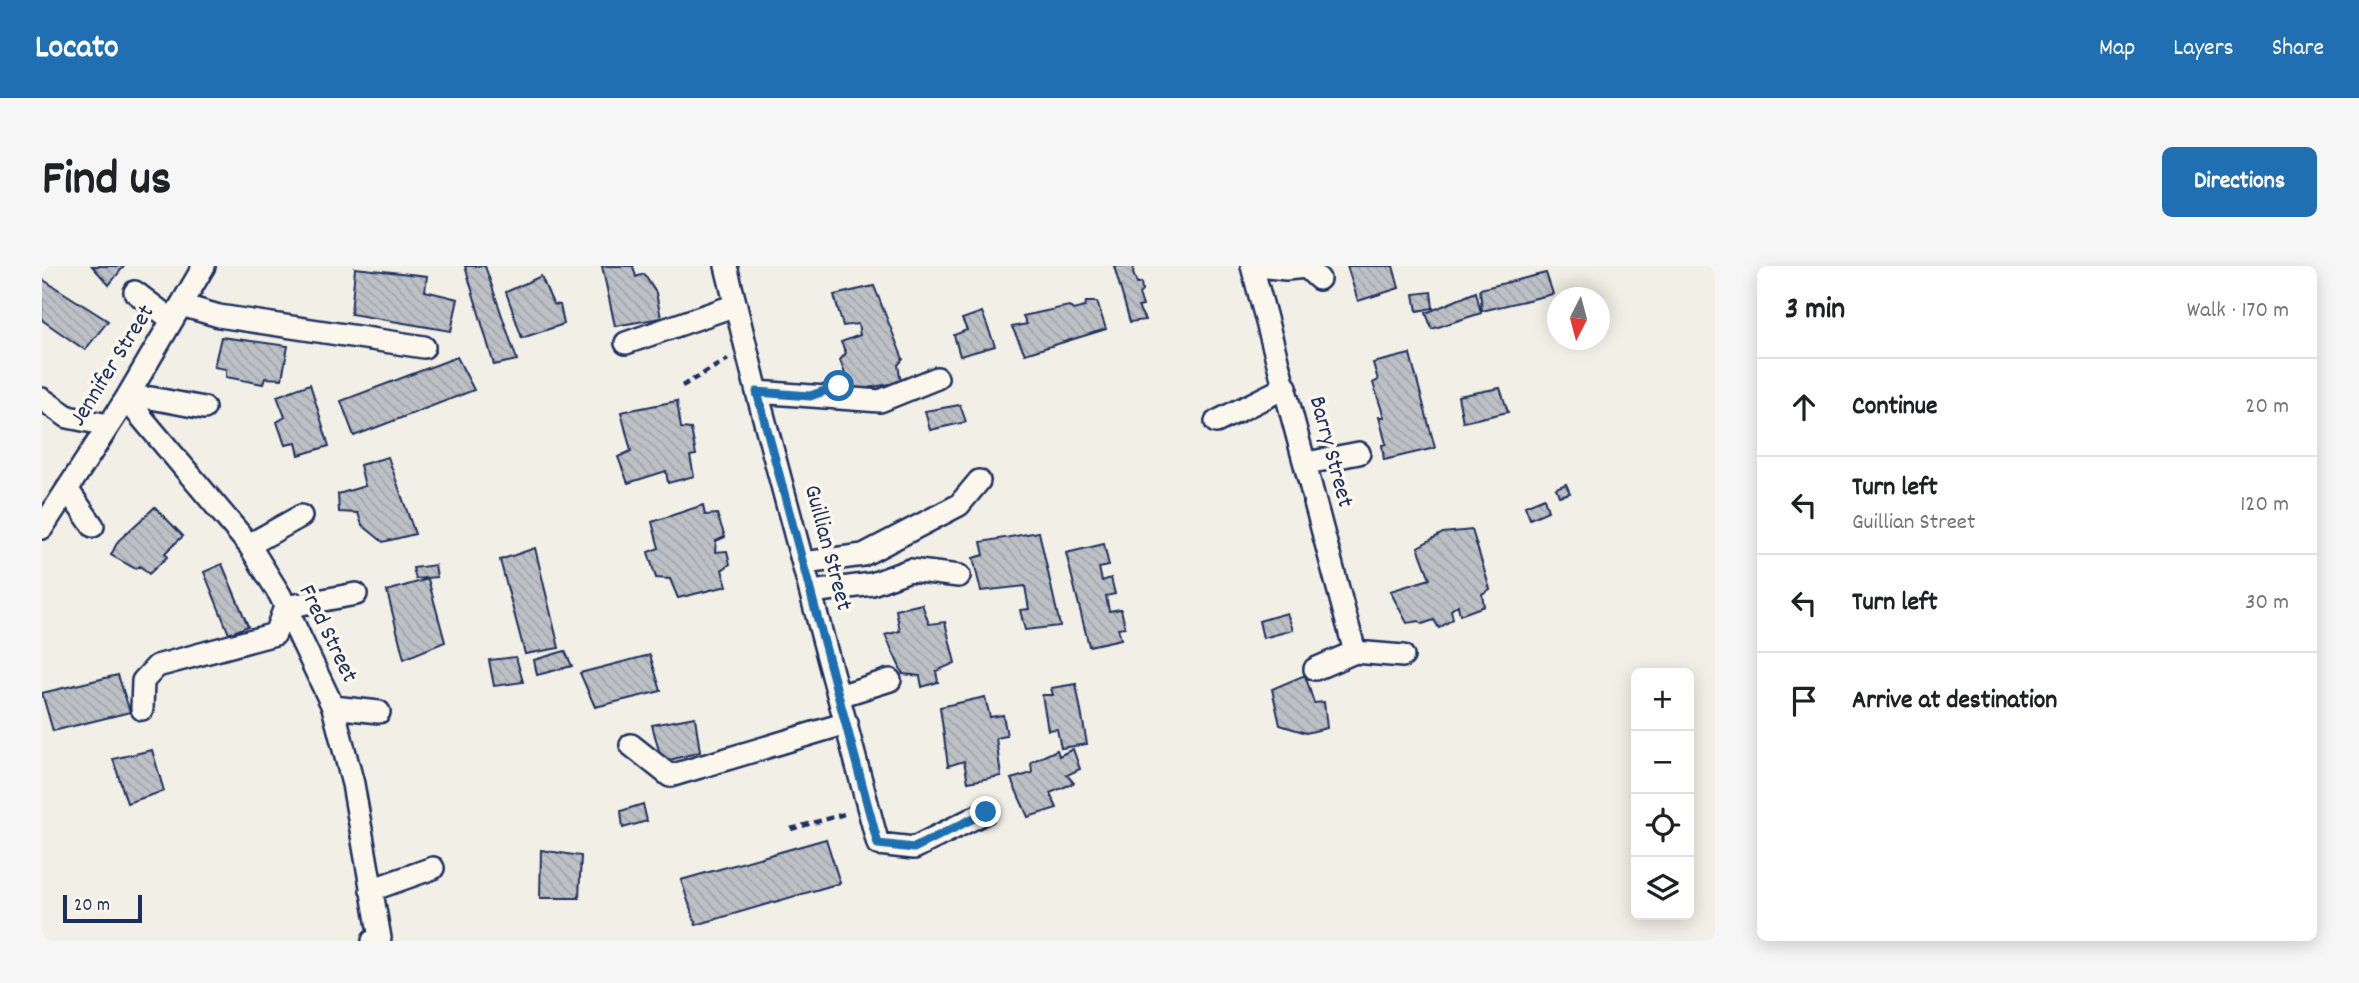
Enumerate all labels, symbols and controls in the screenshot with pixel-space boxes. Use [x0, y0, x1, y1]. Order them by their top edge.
text: Locato [35, 26, 119, 73]
text: Map [2099, 32, 2135, 66]
text: Layers [2173, 32, 2234, 66]
text: Share [2272, 32, 2324, 66]
text: Find us [42, 147, 171, 217]
button: Directions [2162, 147, 2317, 217]
north arrow [1547, 287, 1610, 350]
text: 3 min [1785, 290, 1845, 333]
text: Walk · 170 m [2187, 295, 2289, 328]
street label: Jennifer Street [62, 299, 164, 433]
route start [823, 370, 854, 401]
icon: ahead [1785, 388, 1823, 426]
text: Continue [1852, 389, 1937, 426]
text: 20 m [2245, 391, 2289, 424]
street label: Barry Street [1299, 393, 1361, 512]
text: Turn left [1852, 470, 1938, 507]
street label: Guillian Street [794, 481, 860, 615]
icon: left [1785, 486, 1823, 524]
text: 120 m [2240, 489, 2289, 522]
text: Guillian Street [1852, 507, 1975, 540]
street label: Fred Street [289, 579, 365, 689]
icon: left [1785, 584, 1823, 622]
text: Turn left [1852, 585, 1938, 622]
text: 30 m [2245, 587, 2289, 620]
map controls [1631, 668, 1694, 920]
button: + [1631, 668, 1694, 731]
icon: arrive [1785, 682, 1823, 720]
text: Arrive at destination [1852, 683, 2057, 720]
button: − [1631, 731, 1694, 794]
button: locate [1631, 794, 1694, 857]
route end [970, 796, 1001, 827]
button: layers [1631, 857, 1694, 920]
scale bar [63, 892, 142, 924]
text: 20 m [74, 893, 110, 920]

